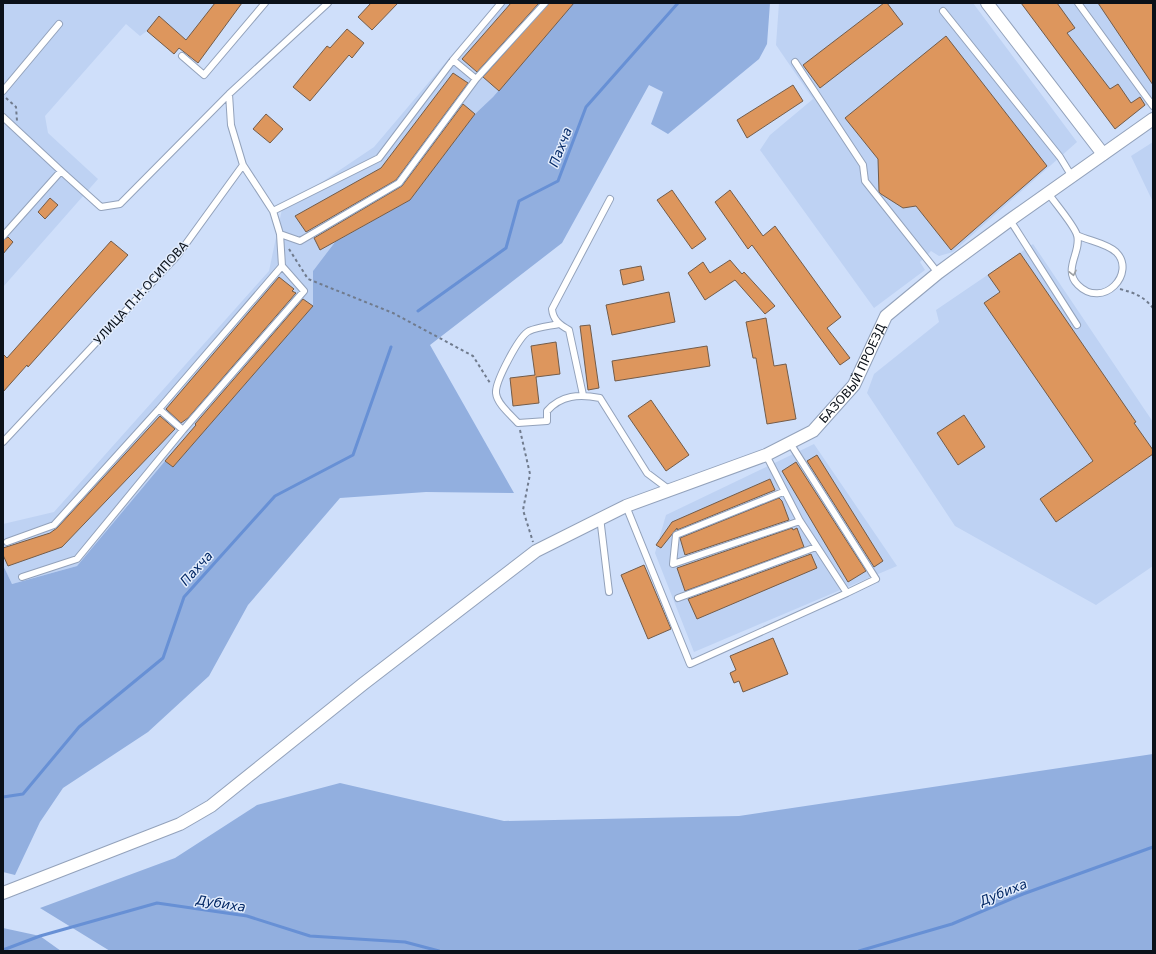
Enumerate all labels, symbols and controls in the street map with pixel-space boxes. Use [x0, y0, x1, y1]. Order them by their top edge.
water label: Пахча [546, 125, 575, 169]
street label: УЛИЦА П.Н.ОСИПОВА [91, 238, 192, 347]
one-way arrow [1068, 269, 1077, 276]
street label: БАЗОВЫЙ ПРОЕЗД [816, 321, 888, 426]
water label: Пахча [177, 548, 216, 589]
water label: Дубиха [976, 876, 1029, 909]
water label: Дубиха [194, 892, 247, 915]

